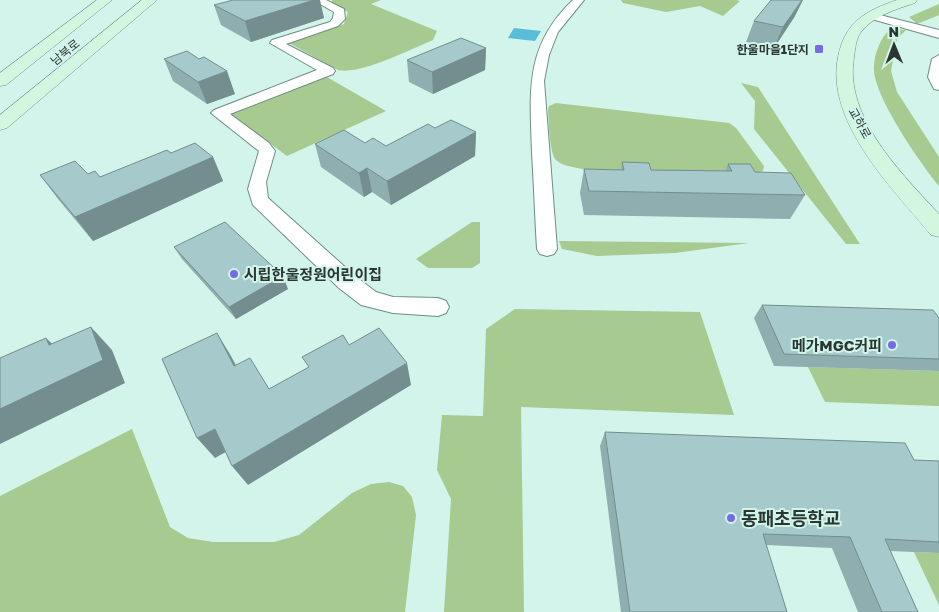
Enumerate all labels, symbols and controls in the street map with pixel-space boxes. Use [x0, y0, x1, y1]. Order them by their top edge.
north arrow [869, 20, 919, 70]
text: N [888, 23, 899, 40]
street label: 남북로 [47, 36, 83, 68]
place label: 한울마을1단지 [737, 42, 809, 57]
marker: 한울마을1단지 [813, 43, 825, 55]
street label: 교하로 [845, 105, 875, 141]
place label: 시립한울정원어린이집 [244, 265, 382, 283]
marker: 시립한울정원어린이집 [228, 268, 240, 280]
place label: 메가MGC커피 [792, 336, 882, 354]
marker: 메가MGC커피 [886, 339, 898, 351]
place label: 동패초등학교 [741, 507, 840, 529]
marker: 동패초등학교 [725, 512, 737, 524]

